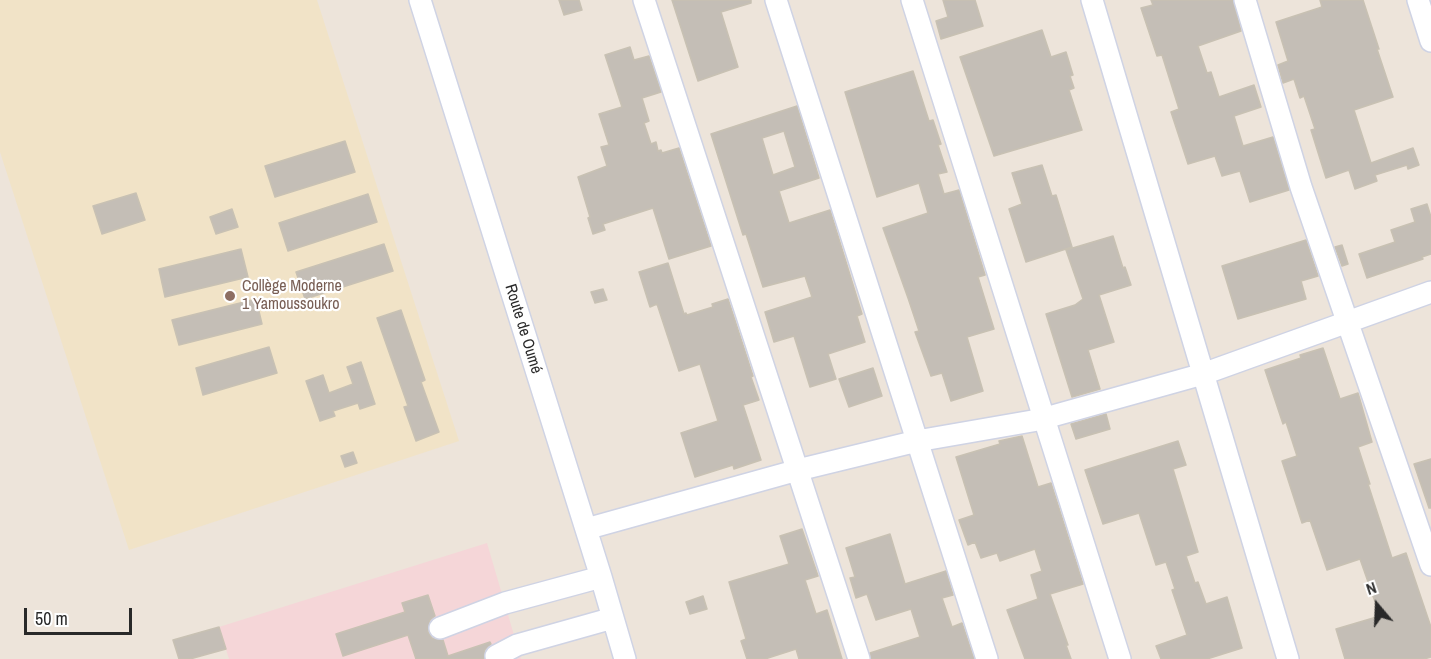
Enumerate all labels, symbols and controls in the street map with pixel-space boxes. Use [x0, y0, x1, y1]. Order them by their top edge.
place label: Collège Moderne 1 Yamoussoukro [242, 277, 342, 315]
street label: Route de Oumé [500, 282, 546, 376]
marker: Collège Moderne 1 Yamoussoukro [223, 289, 237, 303]
north arrow [1347, 575, 1407, 635]
text: N [1363, 576, 1379, 600]
scale bar [27, 596, 135, 634]
text: 50 m [35, 606, 68, 631]

